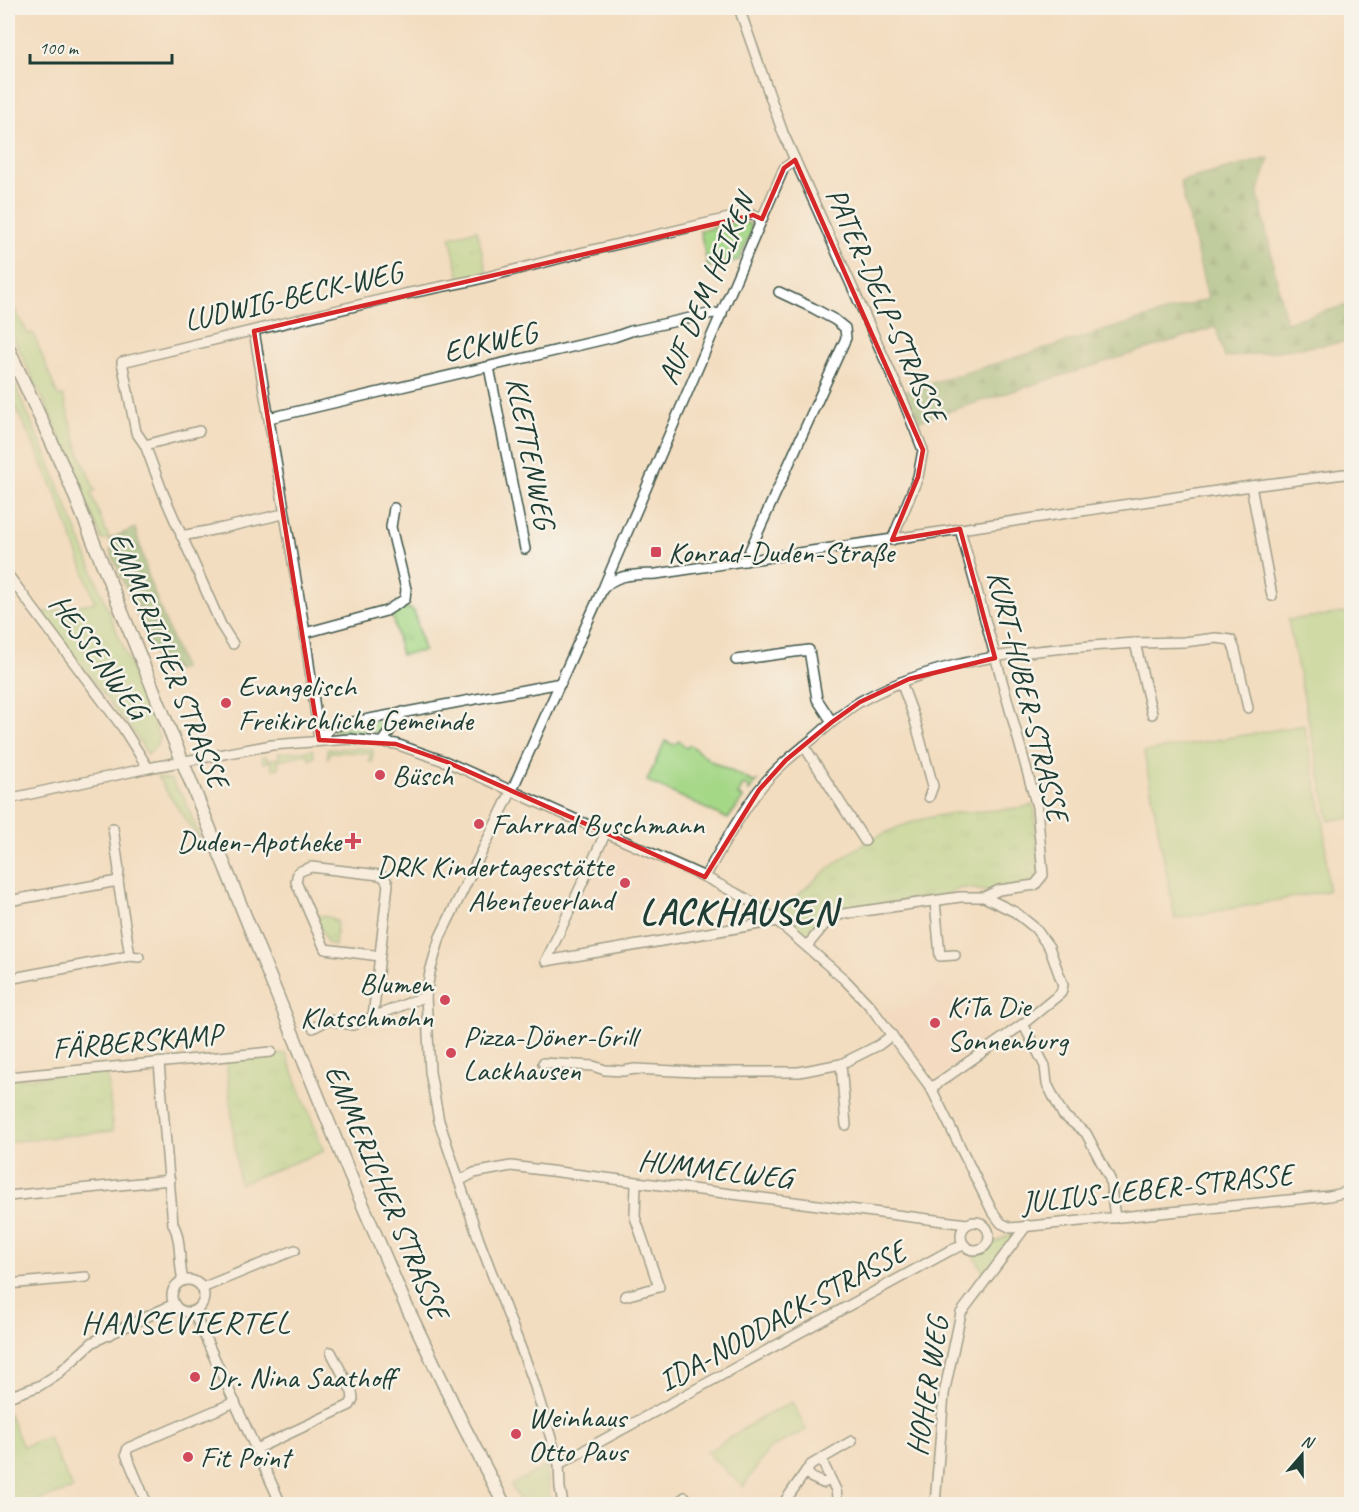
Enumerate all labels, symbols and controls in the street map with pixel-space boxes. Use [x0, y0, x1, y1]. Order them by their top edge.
scale bar [30, 27, 172, 65]
text: 100 m [39, 37, 80, 59]
street label: PATER-DELP-STRASSE [817, 182, 956, 431]
street label: AUF DEM HEIKEN [649, 184, 765, 390]
street label: LUDWIG-BECK-WEG [181, 252, 408, 339]
street label: ECKWEG [440, 312, 544, 371]
street label: KLETTENWEG [498, 374, 565, 535]
street label: EMMERICHER STRASSE [100, 526, 239, 797]
place label: Konrad-Duden-Straße [668, 533, 896, 571]
marker: Konrad-Duden-Straße [649, 545, 663, 559]
street label: KURT-HUBER-STRASSE [979, 567, 1078, 828]
street label: HESSENWEG [41, 586, 159, 729]
place label: Evangelisch Freikirchliche Gemeinde [238, 667, 475, 739]
marker: Evangelisch Freikirchliche Gemeinde [219, 696, 233, 710]
place label: Büsch [392, 756, 453, 794]
marker: Büsch [373, 768, 387, 782]
place label: Fahrrad Buschmann [491, 805, 705, 843]
marker: Fahrrad Buschmann [472, 817, 486, 831]
place label: Duden-Apotheke [177, 822, 343, 860]
marker: Duden-Apotheke [346, 834, 360, 848]
place label: DRK Kindertagesstätte Abenteuerland [376, 847, 617, 919]
marker: DRK Kindertagesstätte Abenteuerland [618, 876, 632, 890]
district label: LACKHAUSEN [640, 889, 842, 935]
place label: Blumen Klatschmohn [300, 964, 434, 1036]
place label: KiTa Die Sonnenburg [947, 987, 1070, 1059]
marker: Blumen Klatschmohn [438, 993, 452, 1007]
street label: FÄRBERSKAMP [51, 1014, 227, 1067]
marker: KiTa Die Sonnenburg [928, 1016, 942, 1030]
place label: Pizza-Döner-Grill Lackhausen [463, 1017, 642, 1089]
marker: Pizza-Döner-Grill Lackhausen [444, 1046, 458, 1060]
street label: EMMERICHER STRASSE [316, 1059, 459, 1328]
street label: HUMMELWEG [636, 1141, 798, 1198]
street label: JULIUS-LEBER-STRASSE [1017, 1154, 1298, 1221]
street label: IDA-NODDACK-STRASSE [651, 1230, 916, 1400]
district label: HANSEVIERTEL [81, 1302, 291, 1343]
street label: HOHER WEG [897, 1311, 957, 1458]
place label: Dr. Nina Saathoff [207, 1358, 401, 1396]
marker: Dr. Nina Saathoff [188, 1370, 202, 1384]
place label: Weinhaus Otto Paus [528, 1398, 630, 1470]
north arrow [1272, 1425, 1332, 1485]
marker: Weinhaus Otto Paus [509, 1427, 523, 1441]
text: N [1299, 1431, 1318, 1454]
place label: Fit Point [200, 1438, 294, 1476]
marker: Fit Point [181, 1450, 195, 1464]

